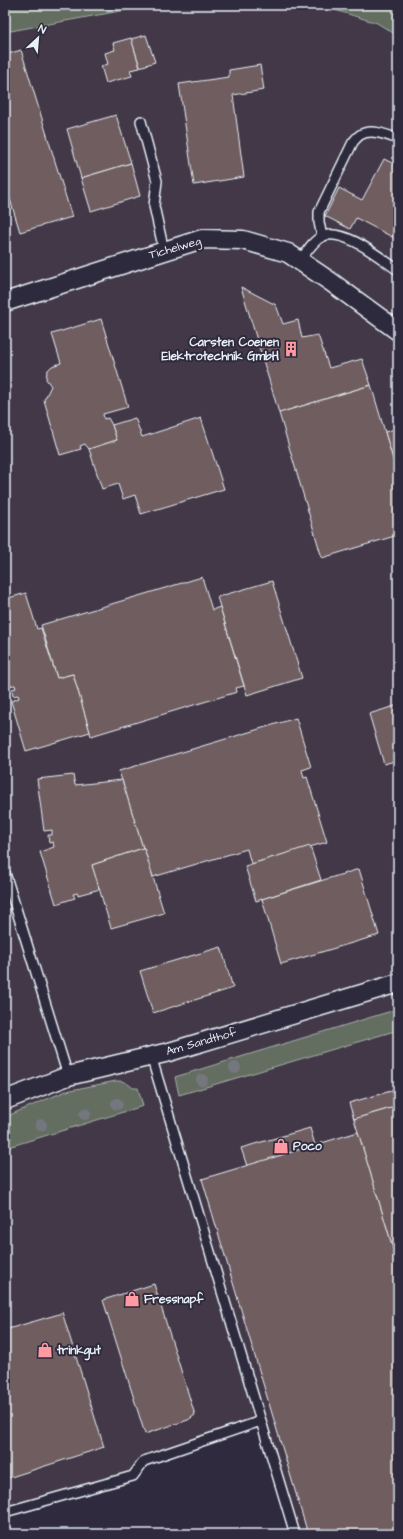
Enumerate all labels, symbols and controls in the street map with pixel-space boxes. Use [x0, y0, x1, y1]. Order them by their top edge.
north arrow [18, 18, 58, 58]
text: N [36, 21, 49, 38]
street label: Tichelweg [147, 232, 203, 265]
place label: Carsten Coenen Elektrotechnik GmbH [161, 334, 280, 365]
building icon: Carsten Coenen Elektrotechnik GmbH [282, 340, 300, 358]
street label: Am Sandthof [164, 1024, 239, 1060]
shop icon: Poco [272, 1137, 290, 1155]
place label: Poco [293, 1138, 322, 1155]
shop icon: Fressnapf [123, 1290, 141, 1308]
place label: Fressnapf [144, 1291, 204, 1309]
shop icon: trinkgut [36, 1341, 54, 1359]
place label: trinkgut [56, 1342, 101, 1361]

